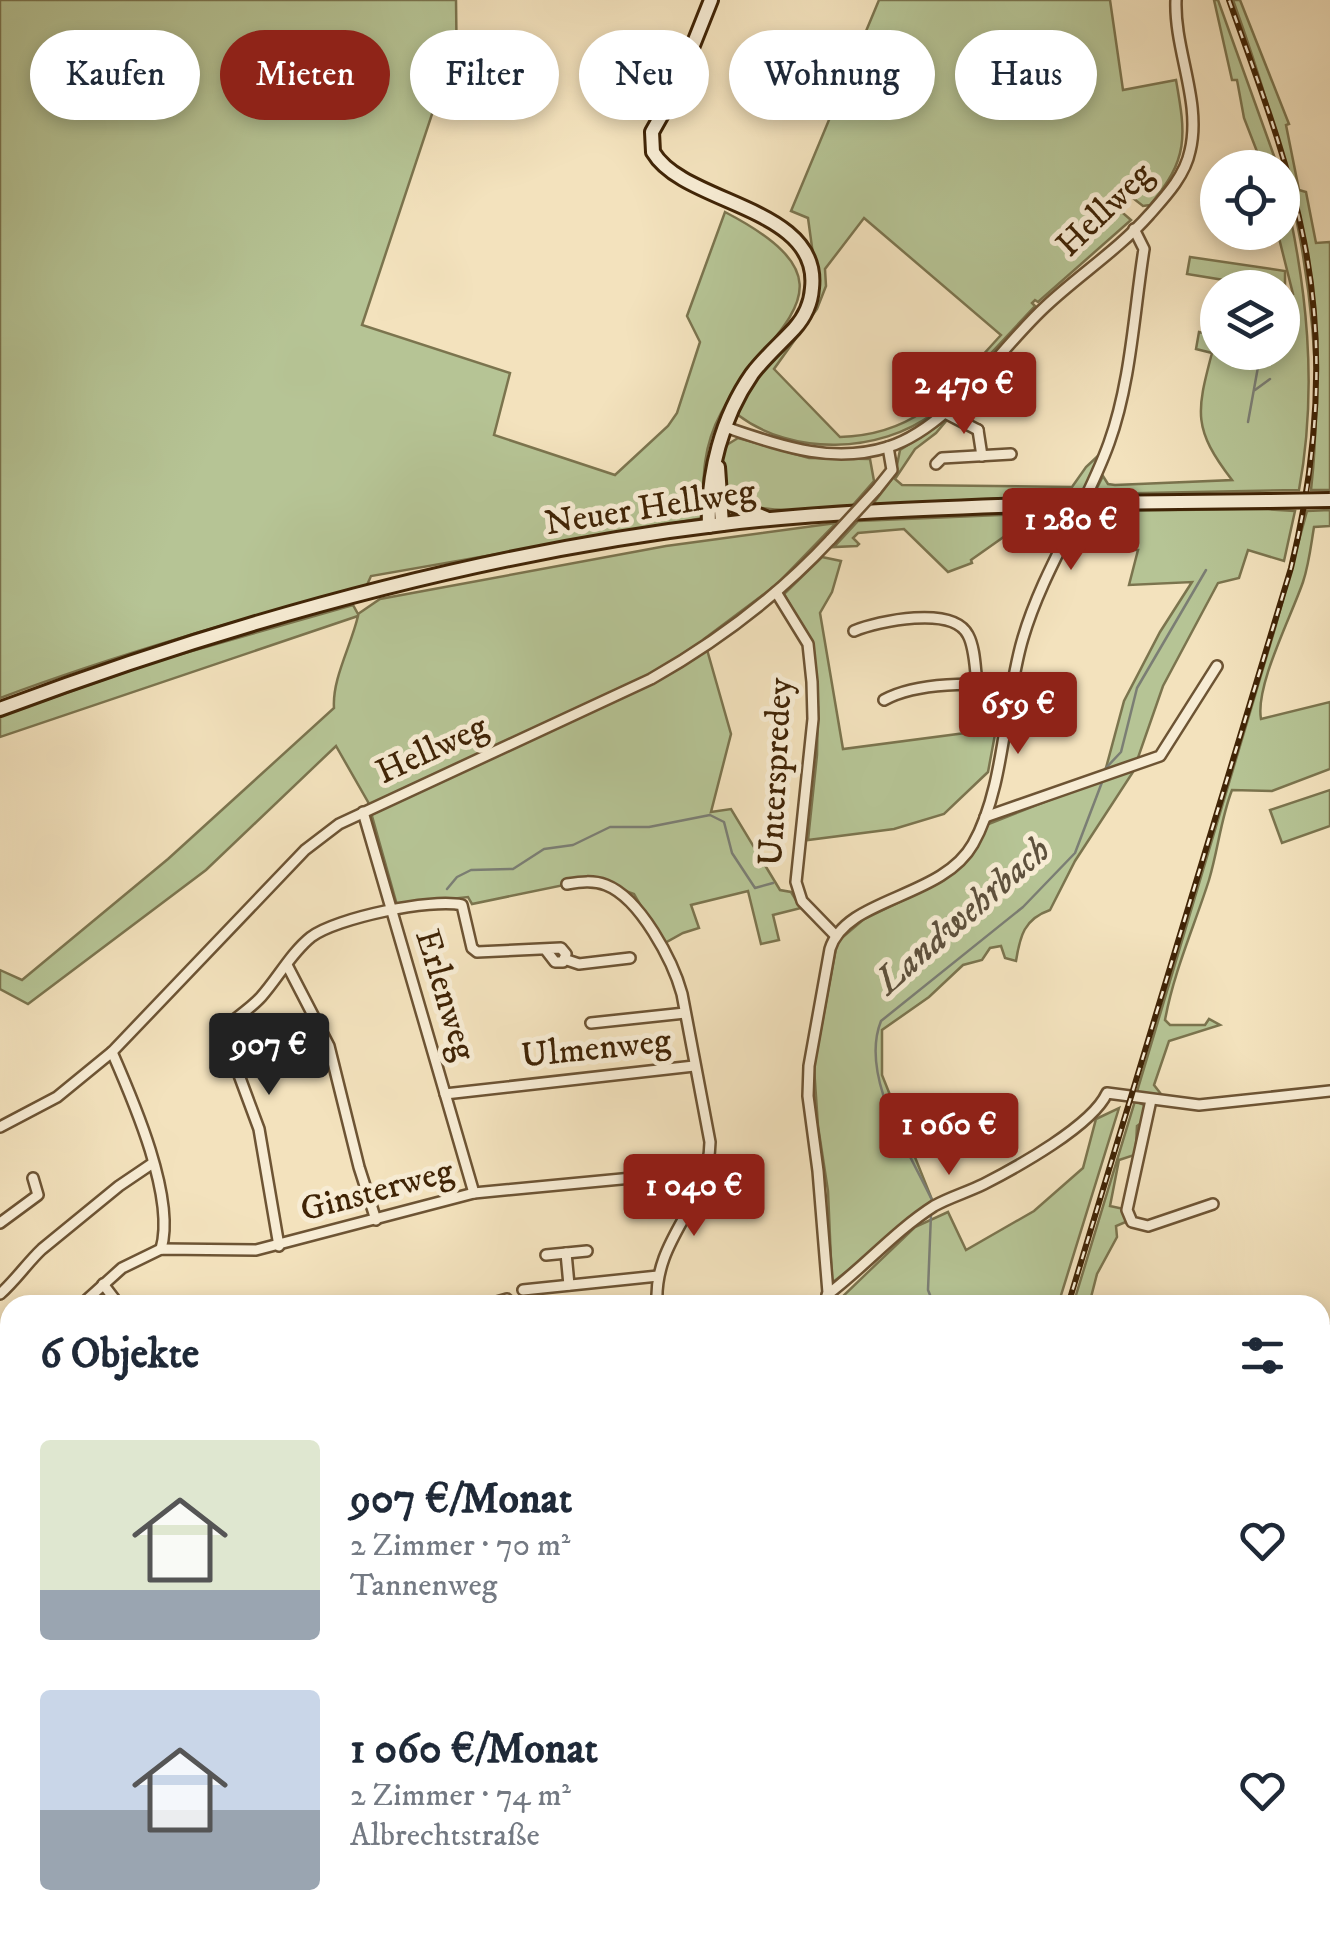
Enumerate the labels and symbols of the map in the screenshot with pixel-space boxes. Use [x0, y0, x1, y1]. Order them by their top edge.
street label: Hellweg [1047, 153, 1163, 267]
pin: 2 470 € [872, 352, 1056, 437]
street label: Neuer Hellweg [542, 470, 759, 546]
pin: 1 280 € [979, 488, 1163, 573]
pin: 659 € [948, 672, 1088, 757]
street label: Unterspredey [749, 676, 803, 867]
street label: Hellweg [369, 705, 496, 795]
water label: Landwehrbach [864, 827, 1061, 1007]
street label: Erlenweg [404, 924, 486, 1067]
pin: 907 € [199, 1013, 339, 1098]
street label: Ulmenweg [519, 1019, 674, 1079]
pin: 1 060 € [857, 1093, 1041, 1178]
street label: Ginsterweg [296, 1149, 459, 1232]
pin: 1 040 € [602, 1154, 786, 1239]

